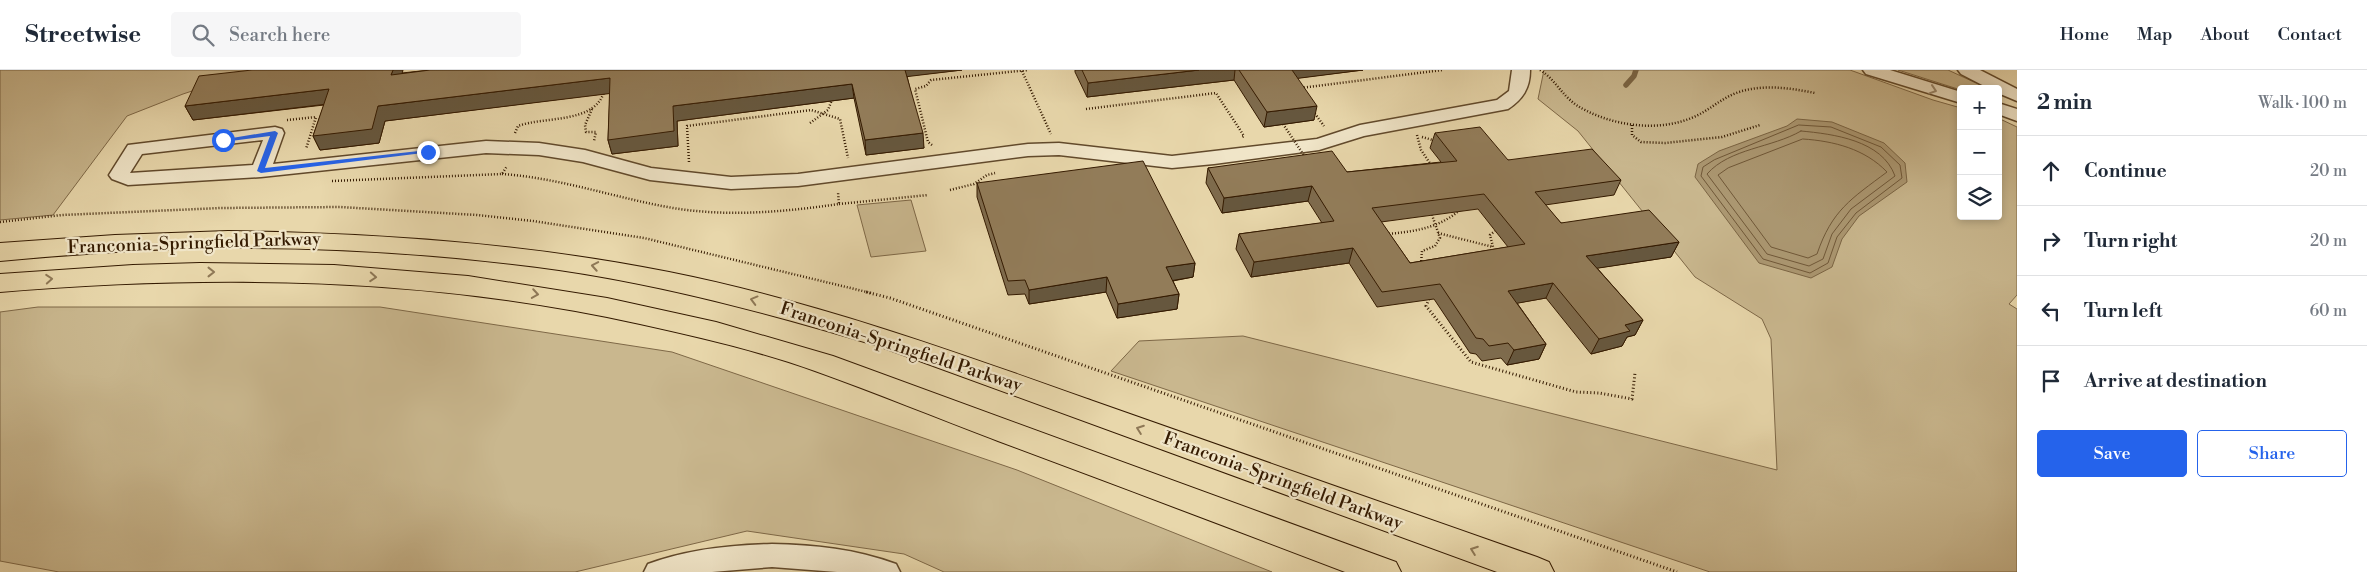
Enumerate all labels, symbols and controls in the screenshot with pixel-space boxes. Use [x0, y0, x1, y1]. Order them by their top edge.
search box [171, 12, 521, 57]
text: Streetwise [25, 20, 141, 50]
icon: search [189, 21, 217, 49]
text: Search here [229, 23, 330, 47]
text: Home [2060, 23, 2109, 46]
text: Map [2137, 23, 2173, 46]
text: About [2201, 23, 2250, 46]
text: Contact [2278, 23, 2342, 46]
one-way arrow [1928, 85, 1936, 95]
map controls [1957, 85, 2002, 220]
button: + [1957, 85, 2002, 130]
text: 2 min [2037, 90, 2092, 116]
text: Walk · 100 m [2258, 93, 2347, 113]
route start [212, 129, 235, 152]
button: − [1957, 130, 2002, 175]
route end [417, 141, 440, 164]
icon: ahead [2037, 157, 2065, 185]
text: Continue [2084, 159, 2167, 183]
text: 20 m [2310, 161, 2347, 181]
button: layers [1957, 175, 2002, 220]
street label: Franconia-Springfield Parkway [67, 227, 321, 259]
icon: right [2037, 227, 2065, 255]
text: Turn right [2084, 229, 2177, 253]
text: 20 m [2310, 231, 2347, 251]
one-way arrow [591, 261, 600, 271]
one-way arrow [208, 267, 215, 277]
one-way arrow [370, 271, 378, 282]
one-way arrow [45, 274, 53, 285]
one-way arrow [531, 288, 539, 299]
one-way arrow [750, 295, 759, 306]
street label: Franconia-Springfield Parkway [777, 297, 1025, 397]
icon: left [2037, 297, 2065, 325]
text: Turn left [2084, 299, 2163, 323]
text: 60 m [2309, 301, 2347, 321]
icon: arrive [2037, 367, 2065, 395]
text: Arrive at destination [2084, 369, 2267, 393]
one-way arrow [1137, 425, 1145, 435]
street label: Franconia-Springfield Parkway [1160, 427, 1406, 535]
button: Save [2037, 430, 2187, 477]
button: Share [2197, 430, 2347, 477]
one-way arrow [1471, 546, 1479, 556]

